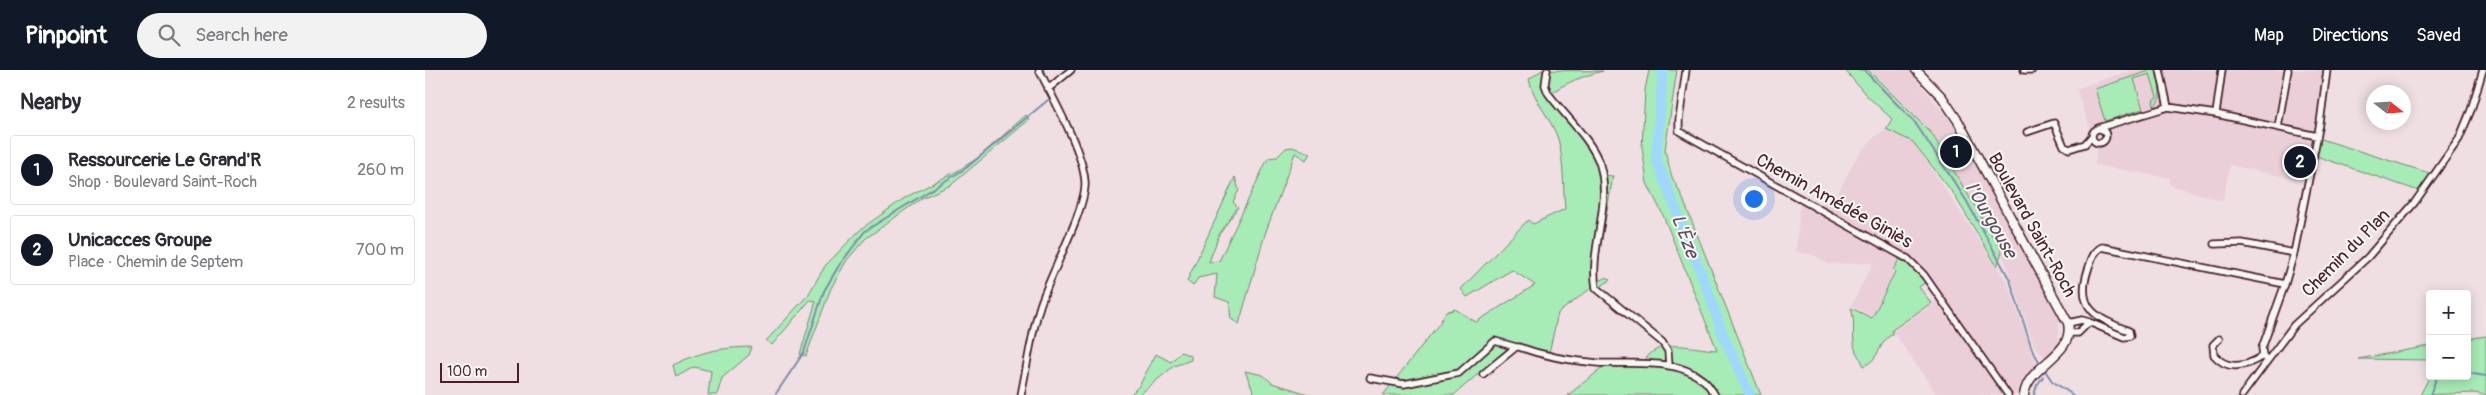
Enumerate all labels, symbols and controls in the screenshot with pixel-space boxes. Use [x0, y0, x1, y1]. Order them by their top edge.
search box [137, 13, 487, 58]
text: Pinpoint [25, 21, 107, 50]
icon: search [155, 21, 183, 49]
text: Search here [195, 23, 288, 47]
text: Map [2254, 24, 2284, 47]
text: Directions [2312, 24, 2388, 47]
text: Saved [2416, 24, 2461, 47]
north arrow [2366, 85, 2411, 130]
text: Nearby [20, 89, 81, 116]
text: 2 results [347, 93, 405, 113]
pin: 1 [1940, 133, 1972, 171]
pin: 2 [2284, 143, 2316, 181]
text: Ressourcerie Le Grand'R [68, 148, 261, 172]
street label: Chemin Amédée Giniès [1752, 148, 1916, 254]
street label: Boulevard Saint-Roch [1983, 149, 2081, 301]
text: 1 [34, 160, 40, 180]
text: 260 m [357, 160, 404, 180]
text: Shop · Boulevard Saint-Roch [68, 172, 257, 192]
water label: l'Ourgouse [1960, 178, 2023, 264]
your location [1741, 186, 1767, 212]
street label: Chemin du Plan [2297, 204, 2395, 302]
water label: L'Èze [1666, 211, 1705, 263]
text: Unicacces Groupe [68, 228, 212, 252]
text: 2 [33, 240, 41, 260]
text: 700 m [356, 240, 404, 260]
text: Place · Chemin de Septem [68, 252, 243, 272]
map controls [2426, 290, 2471, 380]
button: + [2426, 290, 2471, 335]
button: − [2426, 335, 2471, 380]
scale bar [440, 360, 519, 383]
text: 100 m [447, 363, 487, 380]

